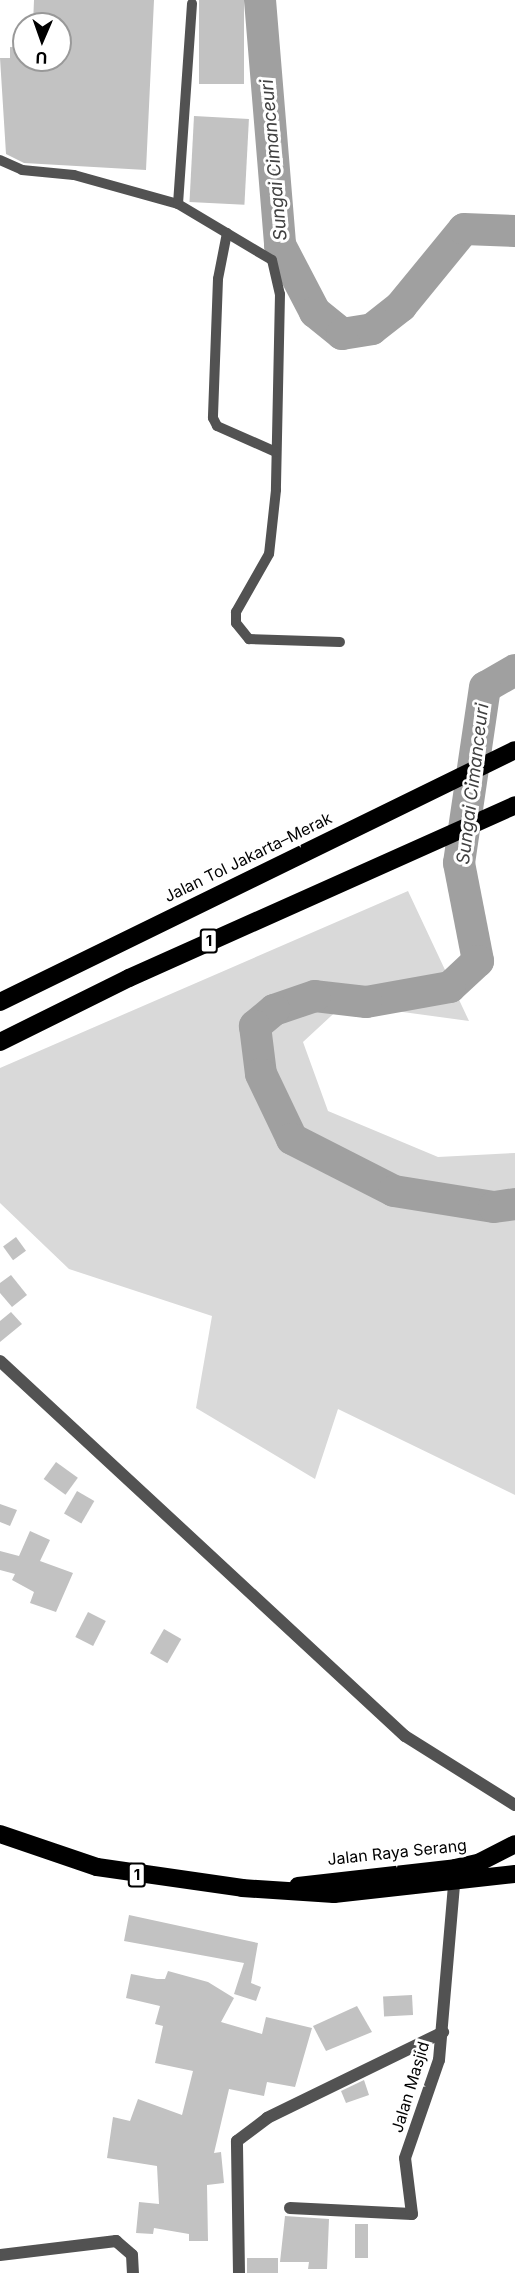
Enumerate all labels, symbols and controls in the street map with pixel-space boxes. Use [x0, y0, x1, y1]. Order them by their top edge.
north arrow [12, 12, 72, 72]
text: U [35, 48, 48, 68]
water label: Sungai Cimanceuri [256, 78, 292, 242]
water label: Sungai Cimanceuri [452, 702, 494, 866]
street label: Jalan Tol Jakarta–Merak [161, 808, 335, 906]
road number: 1 [198, 929, 220, 953]
street label: Jalan Raya Serang [326, 1835, 468, 1869]
road number: 1 [126, 1863, 148, 1887]
street label: Jalan Masjid [387, 2039, 433, 2135]

